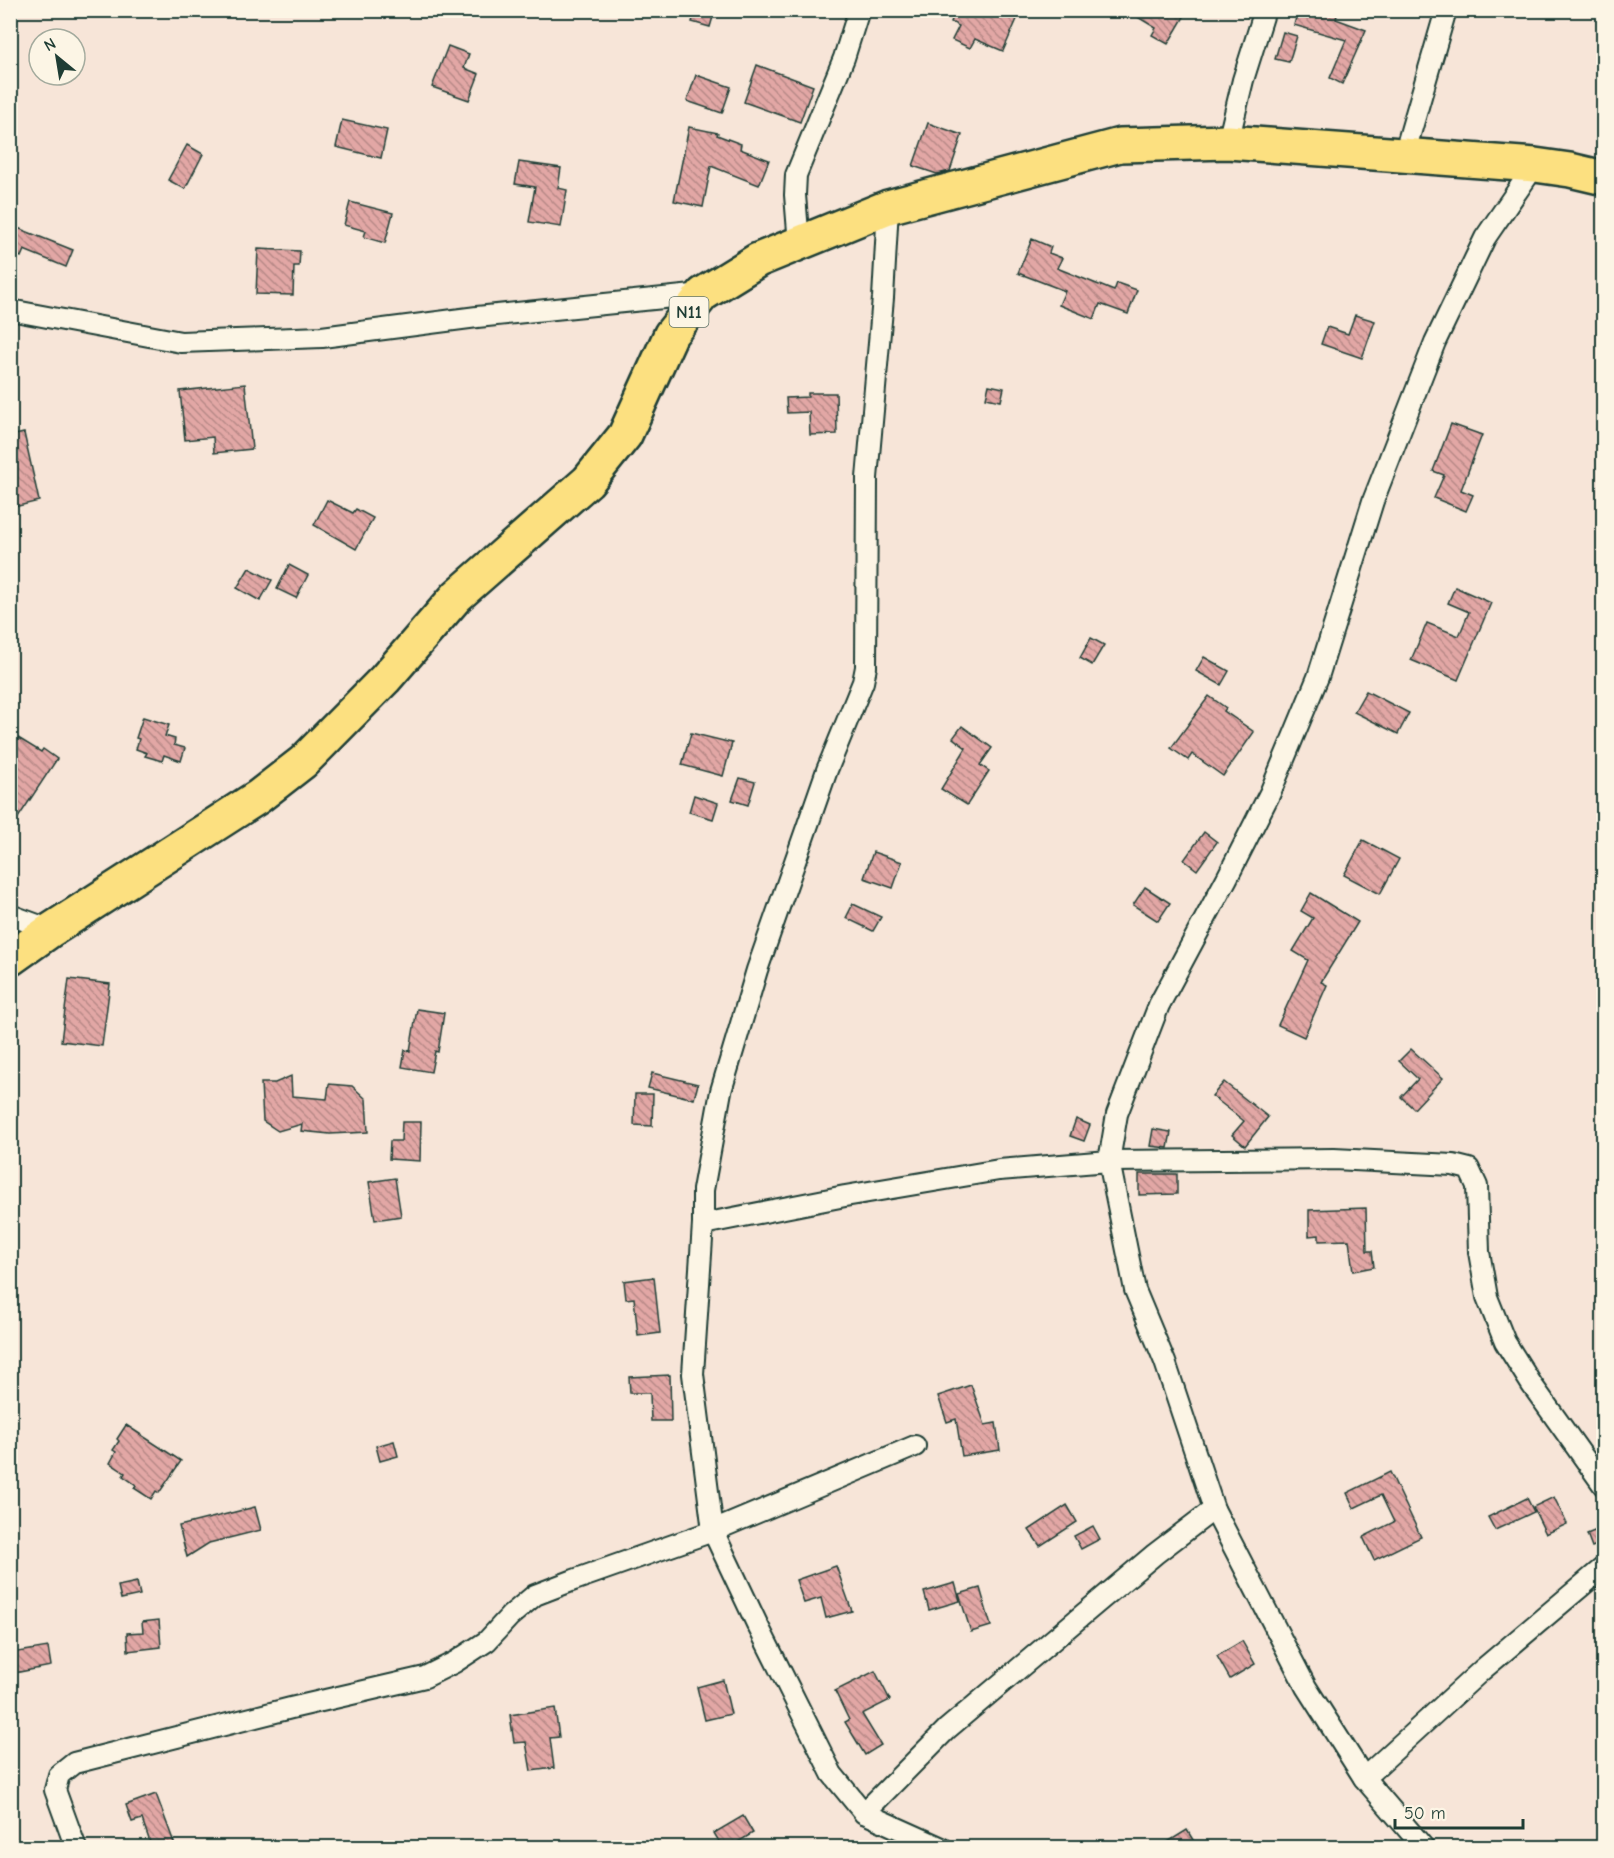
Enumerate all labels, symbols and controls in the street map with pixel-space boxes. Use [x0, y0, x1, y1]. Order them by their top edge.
north arrow [27, 27, 87, 87]
text: N [41, 34, 59, 55]
road number: N11 [670, 297, 708, 327]
scale bar [1395, 1792, 1522, 1830]
text: 50 m [1404, 1803, 1446, 1824]

